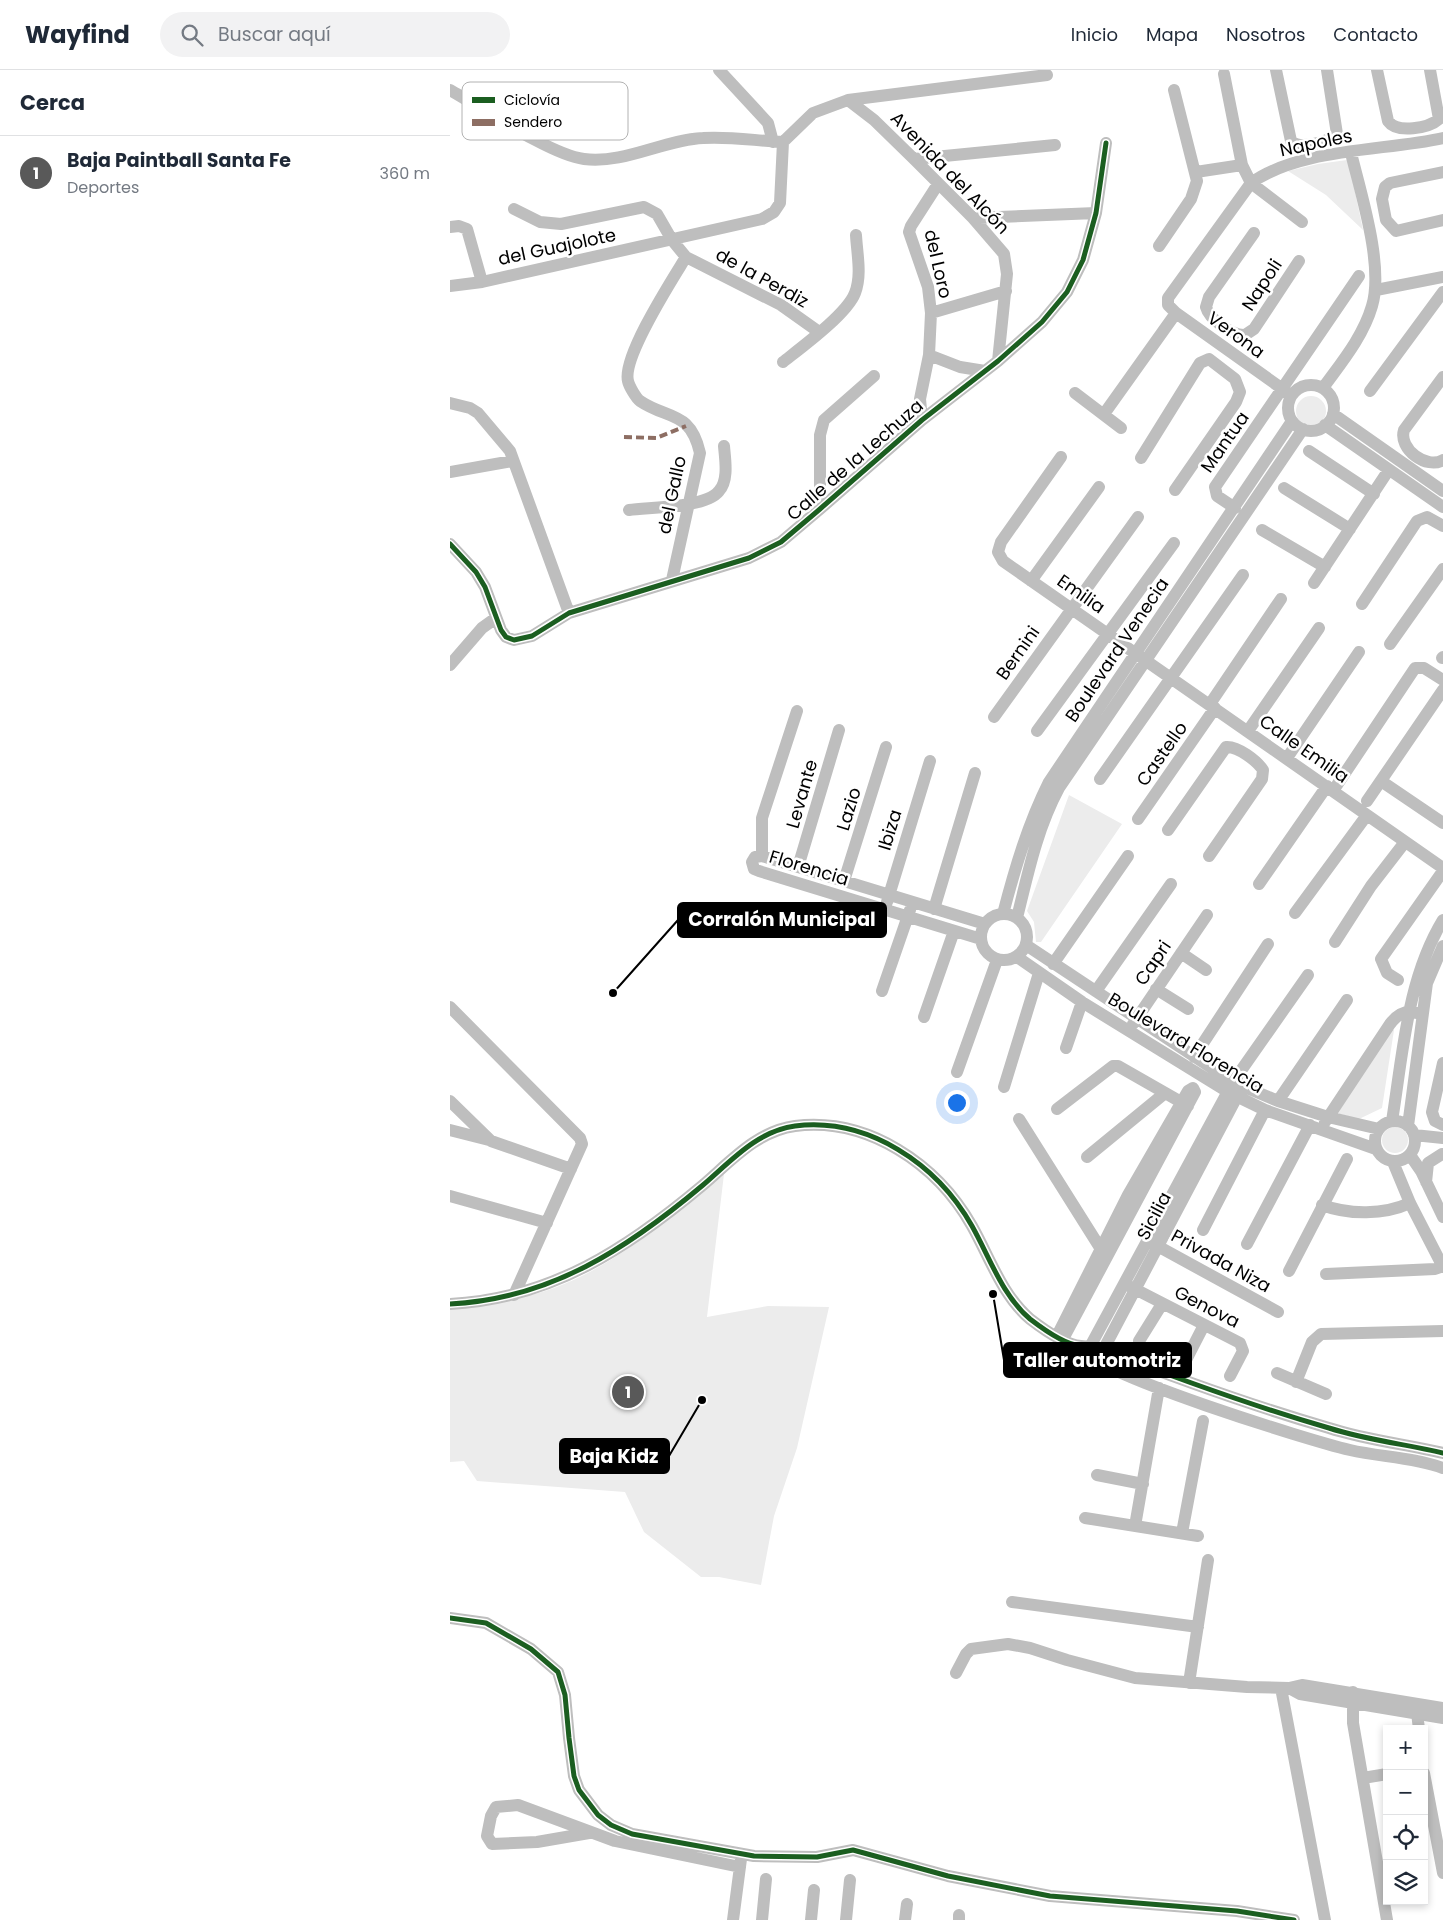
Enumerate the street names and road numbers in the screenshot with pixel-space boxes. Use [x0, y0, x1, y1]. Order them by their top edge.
street label: Avenida del Alcón [885, 106, 1015, 239]
street label: Napoles [1277, 123, 1354, 162]
street label: del Guajolote [496, 222, 618, 271]
street label: del Loro [918, 227, 959, 301]
street label: de la Perdiz [711, 242, 813, 313]
street label: Napoli [1235, 254, 1288, 316]
street label: Verona [1203, 305, 1270, 364]
street label: Calle de la Lechuza [781, 393, 928, 526]
street label: Mantua [1194, 406, 1255, 477]
street label: del Gallo [651, 454, 692, 536]
street label: Emilia [1052, 568, 1110, 619]
street label: Boulevard Venecia [1059, 573, 1174, 727]
street label: Bernini [990, 621, 1045, 685]
street label: Calle Emilia [1254, 708, 1354, 789]
street label: Castello [1130, 716, 1193, 791]
street label: Levante [780, 757, 823, 831]
street label: Lazio [830, 784, 867, 834]
street label: Ibiza [872, 806, 908, 853]
street label: Florencia [766, 844, 852, 891]
street label: Capri [1128, 935, 1177, 990]
street label: Boulevard Florencia [1104, 986, 1269, 1099]
street label: Sicilia [1130, 1187, 1177, 1244]
street label: Privada Niza [1167, 1223, 1276, 1298]
street label: Genova [1170, 1279, 1244, 1334]

